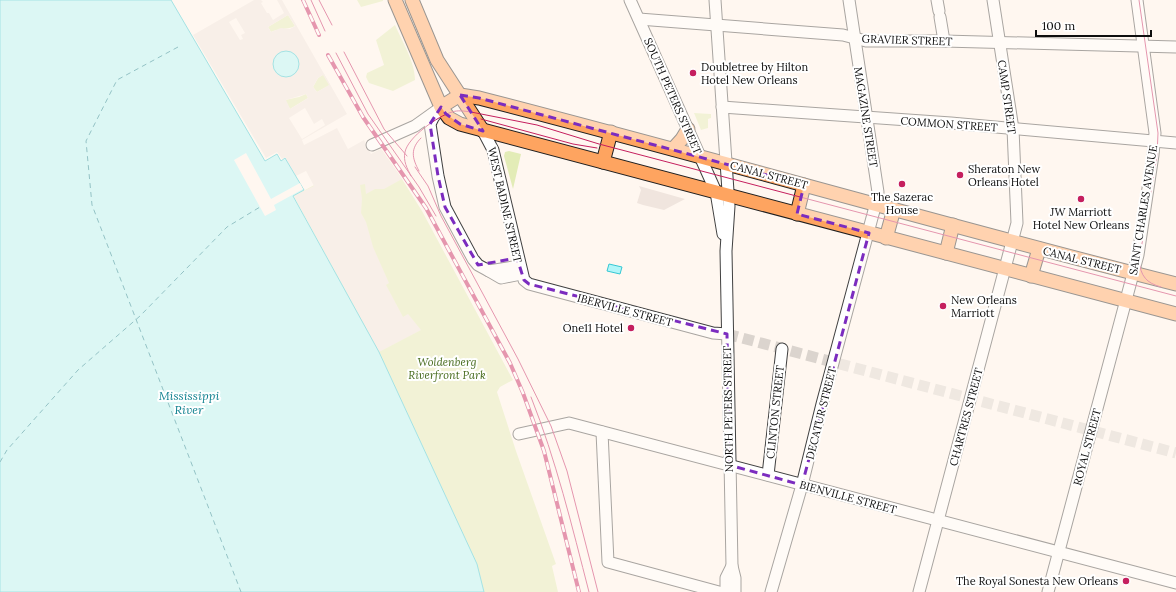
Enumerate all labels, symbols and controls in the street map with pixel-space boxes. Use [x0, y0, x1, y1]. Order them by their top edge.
scale bar [1036, 12, 1151, 38]
text: 100 m [1042, 18, 1075, 33]
street label: GRAVIER STREET [861, 31, 953, 49]
street label: SOUTH PETERS STREET [641, 36, 705, 156]
street label: CAMP STREET [995, 59, 1019, 135]
place label: Doubletree by Hilton Hotel New Orleans [701, 60, 808, 87]
street label: MAGAZINE STREET [851, 66, 881, 168]
marker: Doubletree by Hilton Hotel New Orleans [688, 68, 698, 78]
street label: COMMON STREET [900, 114, 998, 134]
street label: SAINT CHARLES AVENUE [1126, 144, 1160, 276]
street label: WEST BADINE STREET [485, 146, 525, 264]
street label: CANAL STREET [729, 158, 809, 192]
place label: Sheraton New Orleans Hotel [968, 162, 1041, 189]
marker: Sheraton New Orleans Hotel [955, 170, 965, 180]
marker: The Sazerac House [897, 179, 907, 189]
place label: The Sazerac House [871, 190, 933, 217]
marker: JW Marriott Hotel New Orleans [1076, 194, 1086, 204]
place label: JW Marriott Hotel New Orleans [1033, 205, 1129, 232]
street label: CANAL STREET [1042, 244, 1122, 276]
street label: IBERVILLE STREET [576, 291, 674, 329]
place label: New Orleans Marriott [951, 293, 1017, 320]
marker: New Orleans Marriott [938, 301, 948, 311]
place label: One11 Hotel [563, 321, 623, 335]
marker: One11 Hotel [626, 323, 636, 333]
street label: NORTH PETERS STREET [720, 346, 736, 472]
park label: Woldenberg Riverfront Park [408, 355, 486, 382]
street label: CLINTON STREET [763, 365, 787, 459]
street label: DECATUR STREET [803, 365, 839, 461]
street label: CHARTRES STREET [946, 366, 986, 468]
water label: Mississippi River [159, 388, 219, 417]
street label: ROYAL STREET [1070, 407, 1104, 487]
street label: BIENVILLE STREET [798, 477, 898, 517]
place label: The Royal Sonesta New Orleans [956, 574, 1118, 588]
marker: The Royal Sonesta New Orleans [1121, 576, 1131, 586]

